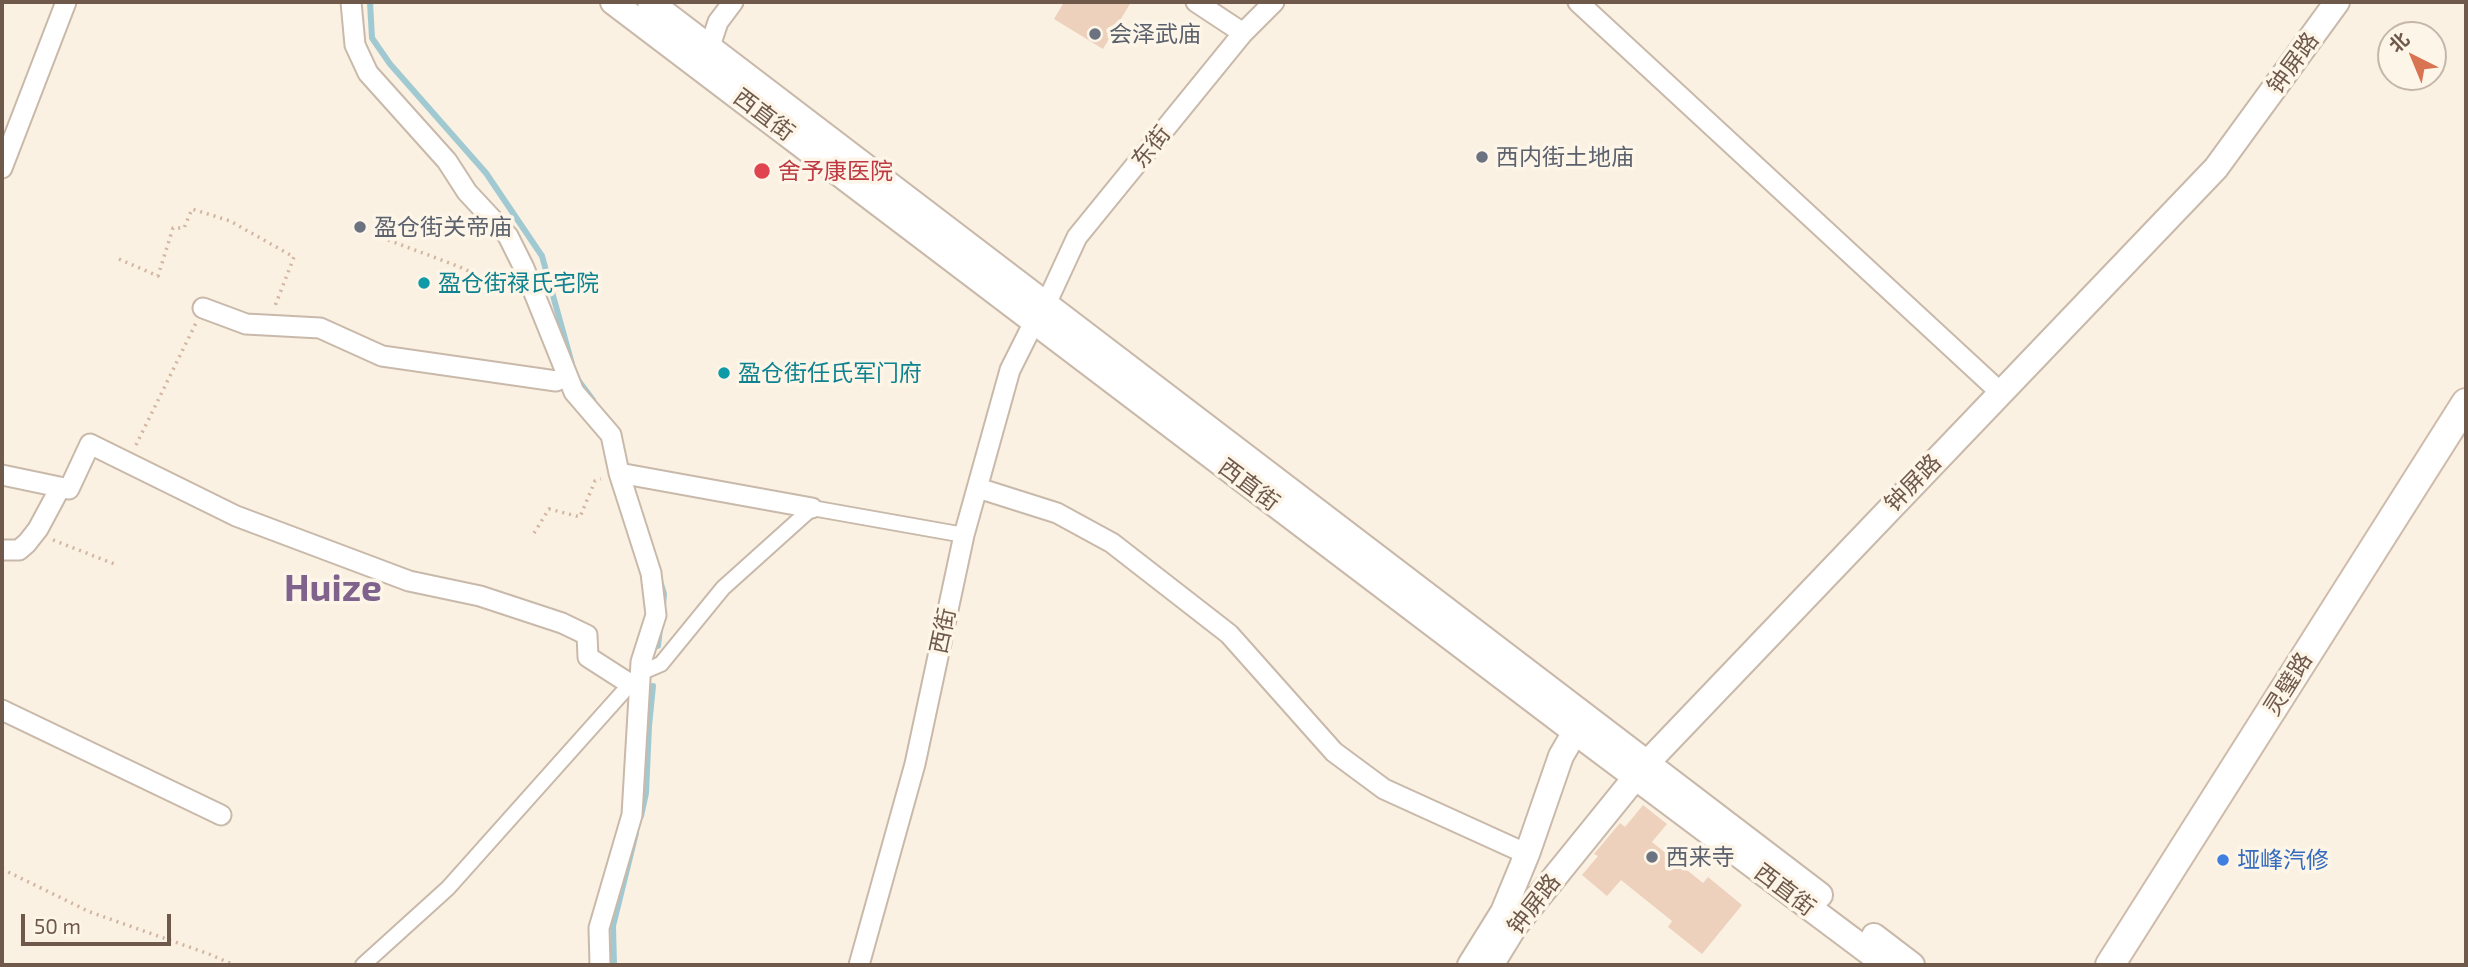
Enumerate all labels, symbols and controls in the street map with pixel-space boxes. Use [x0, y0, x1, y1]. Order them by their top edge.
place label: 会泽武庙 [1109, 20, 1201, 48]
north arrow [2377, 21, 2447, 91]
marker: 会泽武庙 [1087, 26, 1103, 42]
street label: 钟屏路 [2262, 27, 2324, 99]
text: 北 [2384, 27, 2413, 57]
street label: 西直街 [728, 83, 800, 147]
street label: 东街 [1126, 120, 1176, 174]
place label: 西内街土地庙 [1496, 143, 1634, 171]
marker: 西内街土地庙 [1474, 149, 1490, 165]
place label: 舍予康医院 [778, 157, 893, 185]
marker: 舍予康医院 [752, 161, 772, 181]
place label: 盈仓街关帝庙 [374, 213, 512, 241]
marker: 盈仓街关帝庙 [352, 219, 368, 235]
place label: 盈仓街禄氏宅院 [438, 269, 599, 297]
marker: 盈仓街禄氏宅院 [416, 275, 432, 291]
place label: 盈仓街任氏军门府 [738, 359, 922, 387]
marker: 盈仓街任氏军门府 [716, 365, 732, 381]
street label: 钟屏路 [1879, 449, 1947, 517]
street label: 西直街 [1213, 453, 1285, 517]
district label: Huize [284, 567, 382, 611]
street label: 西街 [925, 606, 961, 656]
street label: 灵璧路 [2258, 647, 2318, 721]
place label: 西来寺 [1666, 843, 1735, 871]
place label: 垭峰汽修 [2237, 846, 2329, 874]
marker: 西来寺 [1644, 849, 1660, 865]
marker: 垭峰汽修 [2215, 852, 2231, 868]
street label: 西直街 [1749, 858, 1821, 922]
street label: 钟屏路 [1502, 868, 1566, 940]
scale bar [24, 900, 175, 944]
text: 50 m [34, 913, 81, 938]

